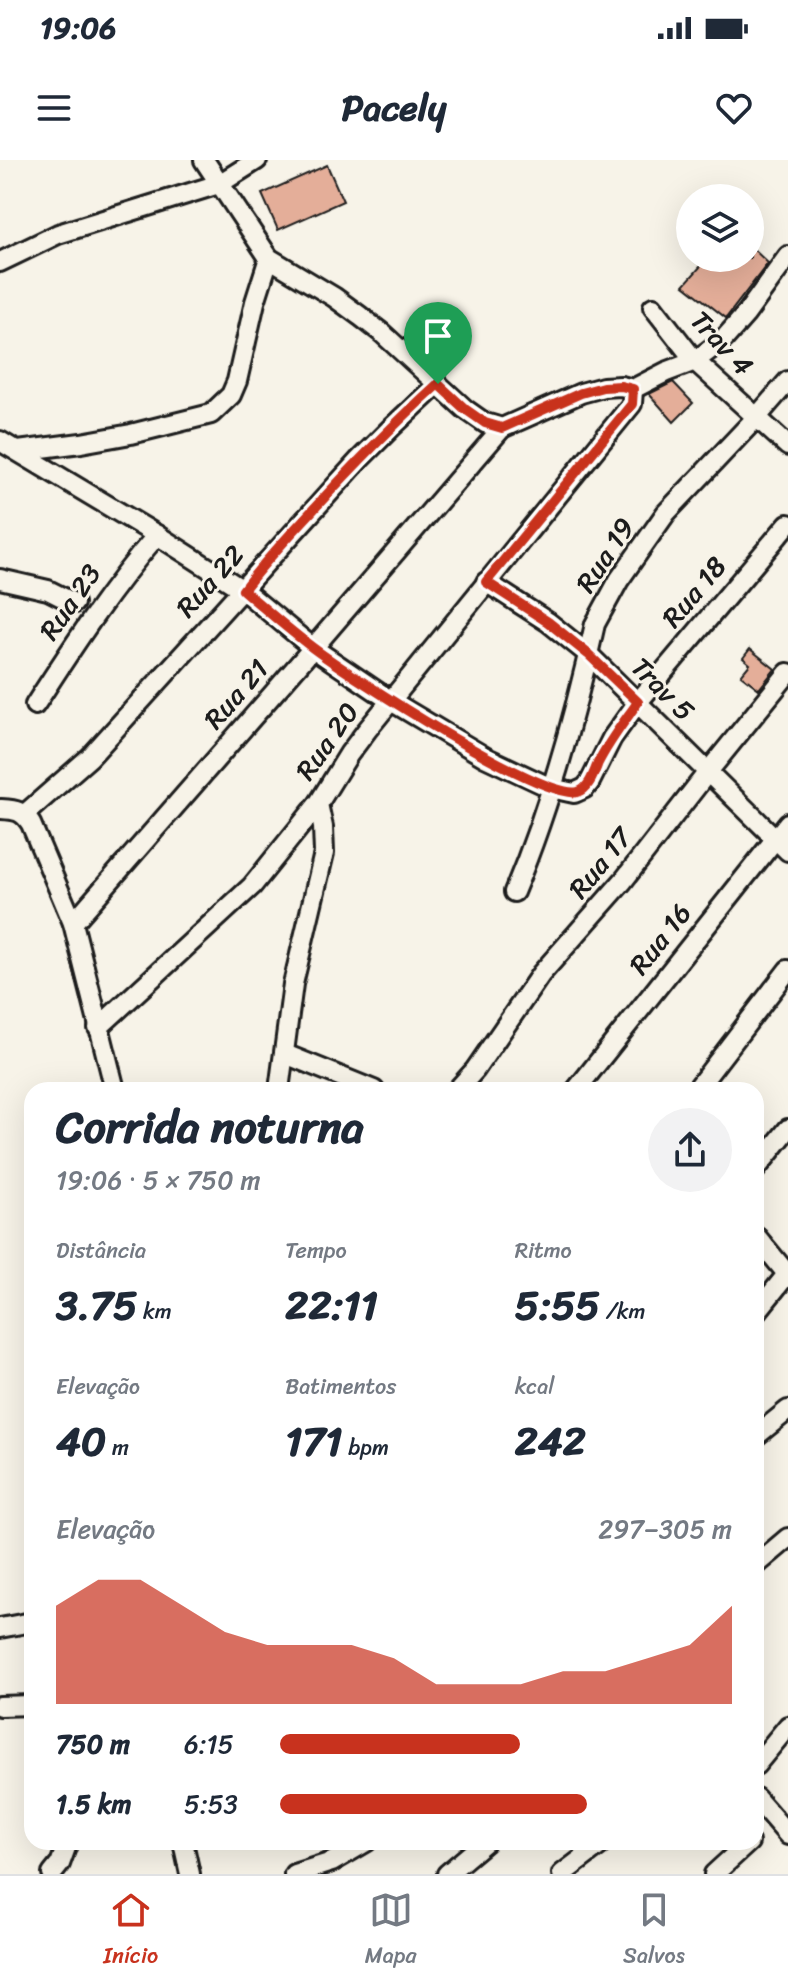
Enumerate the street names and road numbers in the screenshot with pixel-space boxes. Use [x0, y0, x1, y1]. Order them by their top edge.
street label: Trav 4 [678, 298, 766, 388]
street label: Rua 19 [562, 507, 648, 603]
street label: Rua 22 [163, 533, 257, 629]
street label: Rua 18 [649, 545, 739, 639]
street label: Rua 23 [26, 553, 114, 651]
street label: Trav 5 [619, 645, 707, 733]
street label: Rua 21 [191, 647, 281, 741]
street label: Rua 20 [282, 691, 372, 791]
street label: Rua 17 [555, 814, 646, 910]
street label: Rua 16 [616, 892, 704, 986]

